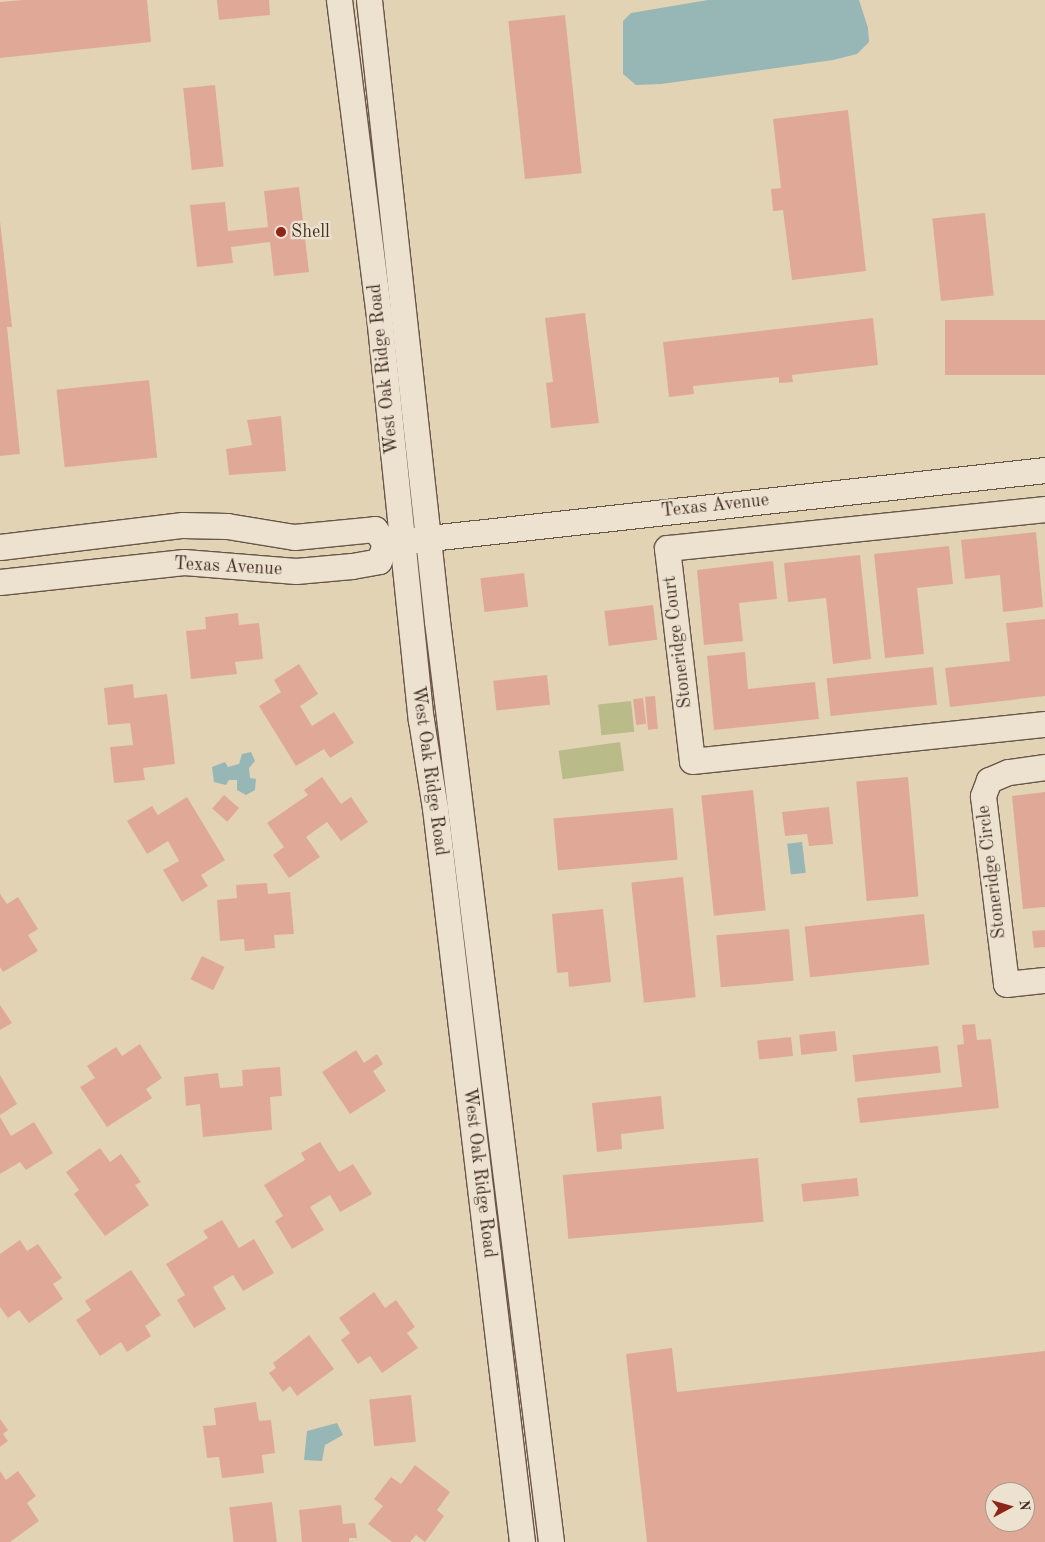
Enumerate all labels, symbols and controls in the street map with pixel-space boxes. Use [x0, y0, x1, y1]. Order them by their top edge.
place label: Shell [291, 221, 330, 243]
marker: Shell [275, 226, 287, 238]
street label: West Oak Ridge Road [364, 283, 404, 455]
street label: Texas Avenue [660, 490, 770, 522]
street label: Texas Avenue [173, 553, 283, 581]
street label: Stoneridge Court [659, 575, 697, 709]
street label: West Oak Ridge Road [406, 685, 452, 857]
street label: Stoneridge Circle [973, 804, 1011, 940]
street label: West Oak Ridge Road [458, 1087, 500, 1259]
north arrow [985, 1482, 1035, 1532]
text: N [1016, 1499, 1031, 1512]

